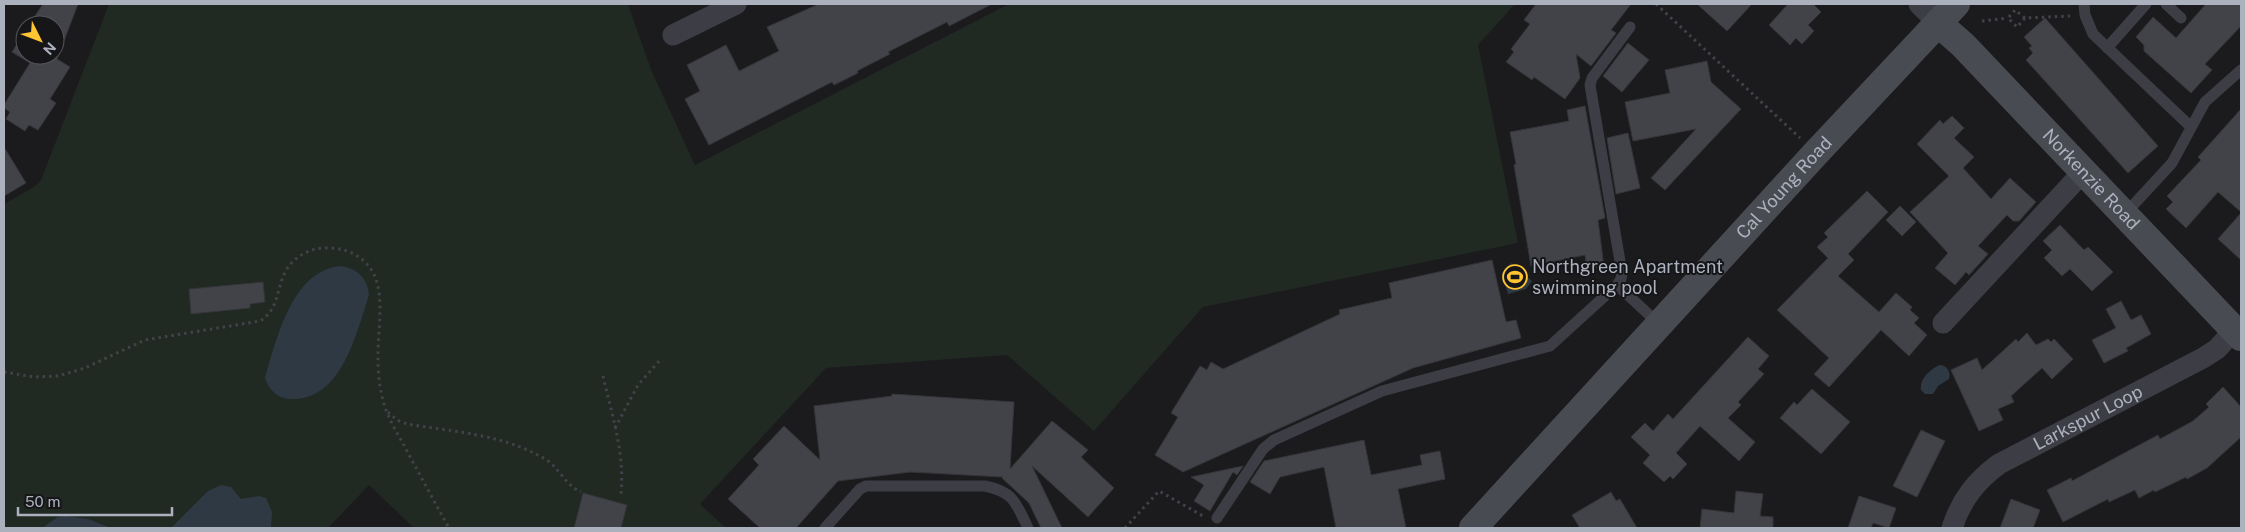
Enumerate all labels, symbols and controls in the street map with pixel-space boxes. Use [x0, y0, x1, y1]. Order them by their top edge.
north arrow [15, 15, 65, 65]
text: N [40, 39, 59, 58]
street label: Norkenzie Road [2039, 124, 2144, 234]
street label: Cal Young Road [1732, 132, 1836, 243]
place label: Northgreen Apartment swimming pool [1532, 256, 1723, 298]
sports icon: Northgreen Apartment swimming pool [1502, 264, 1528, 290]
street label: Larkspur Loop [2030, 380, 2146, 454]
scale bar [18, 484, 171, 516]
text: 50 m [25, 493, 60, 510]

